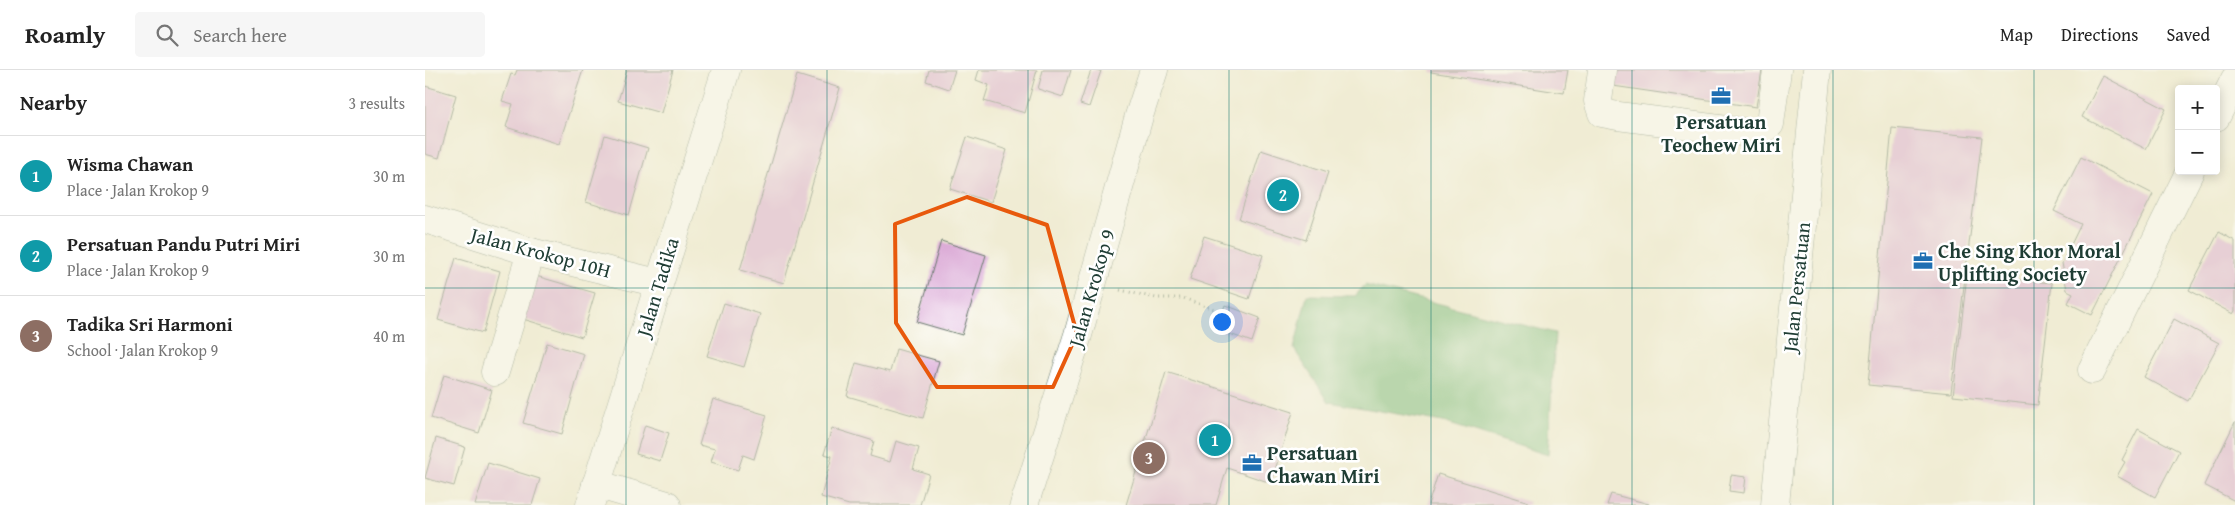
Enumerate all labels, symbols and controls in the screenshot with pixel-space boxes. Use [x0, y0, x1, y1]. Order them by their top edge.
search box [135, 12, 485, 57]
text: Roamly [25, 17, 105, 52]
icon: search [153, 21, 181, 49]
text: Search here [193, 21, 287, 49]
text: Map [2000, 21, 2033, 48]
text: Directions [2061, 21, 2138, 48]
text: Saved [2166, 21, 2210, 48]
office icon: Persatuan Teochew Miri [1710, 85, 1732, 107]
map controls [2175, 85, 2220, 175]
button: + [2175, 85, 2220, 130]
text: Nearby [20, 87, 87, 118]
text: 3 results [348, 91, 405, 115]
place label: Persatuan Teochew Miri [1661, 107, 1781, 159]
button: − [2175, 130, 2220, 175]
text: Wisma Chawan [67, 150, 193, 178]
text: 1 [32, 164, 40, 188]
text: 30 m [373, 164, 405, 188]
pin: 2 [1267, 176, 1299, 214]
text: Place · Jalan Krokop 9 [67, 178, 209, 202]
street label: Jalan Krokop 10H [465, 219, 614, 285]
street label: Jalan Persatuan [1774, 220, 1817, 357]
street label: Jalan Krokop 9 [1060, 226, 1122, 353]
text: Persatuan Pandu Putri Miri [67, 230, 300, 258]
street label: Jalan Tadika [627, 233, 686, 343]
place label: Che Sing Khor Moral Uplifting Society [1938, 236, 2121, 288]
text: 2 [32, 244, 40, 268]
text: 30 m [373, 244, 405, 268]
office icon: Che Sing Khor Moral Uplifting Society [1912, 250, 1934, 272]
text: Place · Jalan Krokop 9 [67, 258, 209, 282]
your location [1209, 309, 1235, 335]
text: Tadika Sri Harmoni [67, 310, 233, 338]
text: 3 [32, 324, 40, 348]
text: 40 m [373, 324, 405, 348]
text: School · Jalan Krokop 9 [67, 338, 218, 362]
pin: 1 [1199, 421, 1231, 459]
place label: Persatuan Chawan Miri [1267, 438, 1379, 490]
pin: 3 [1133, 439, 1165, 477]
office icon: Persatuan Chawan Miri [1241, 452, 1263, 474]

